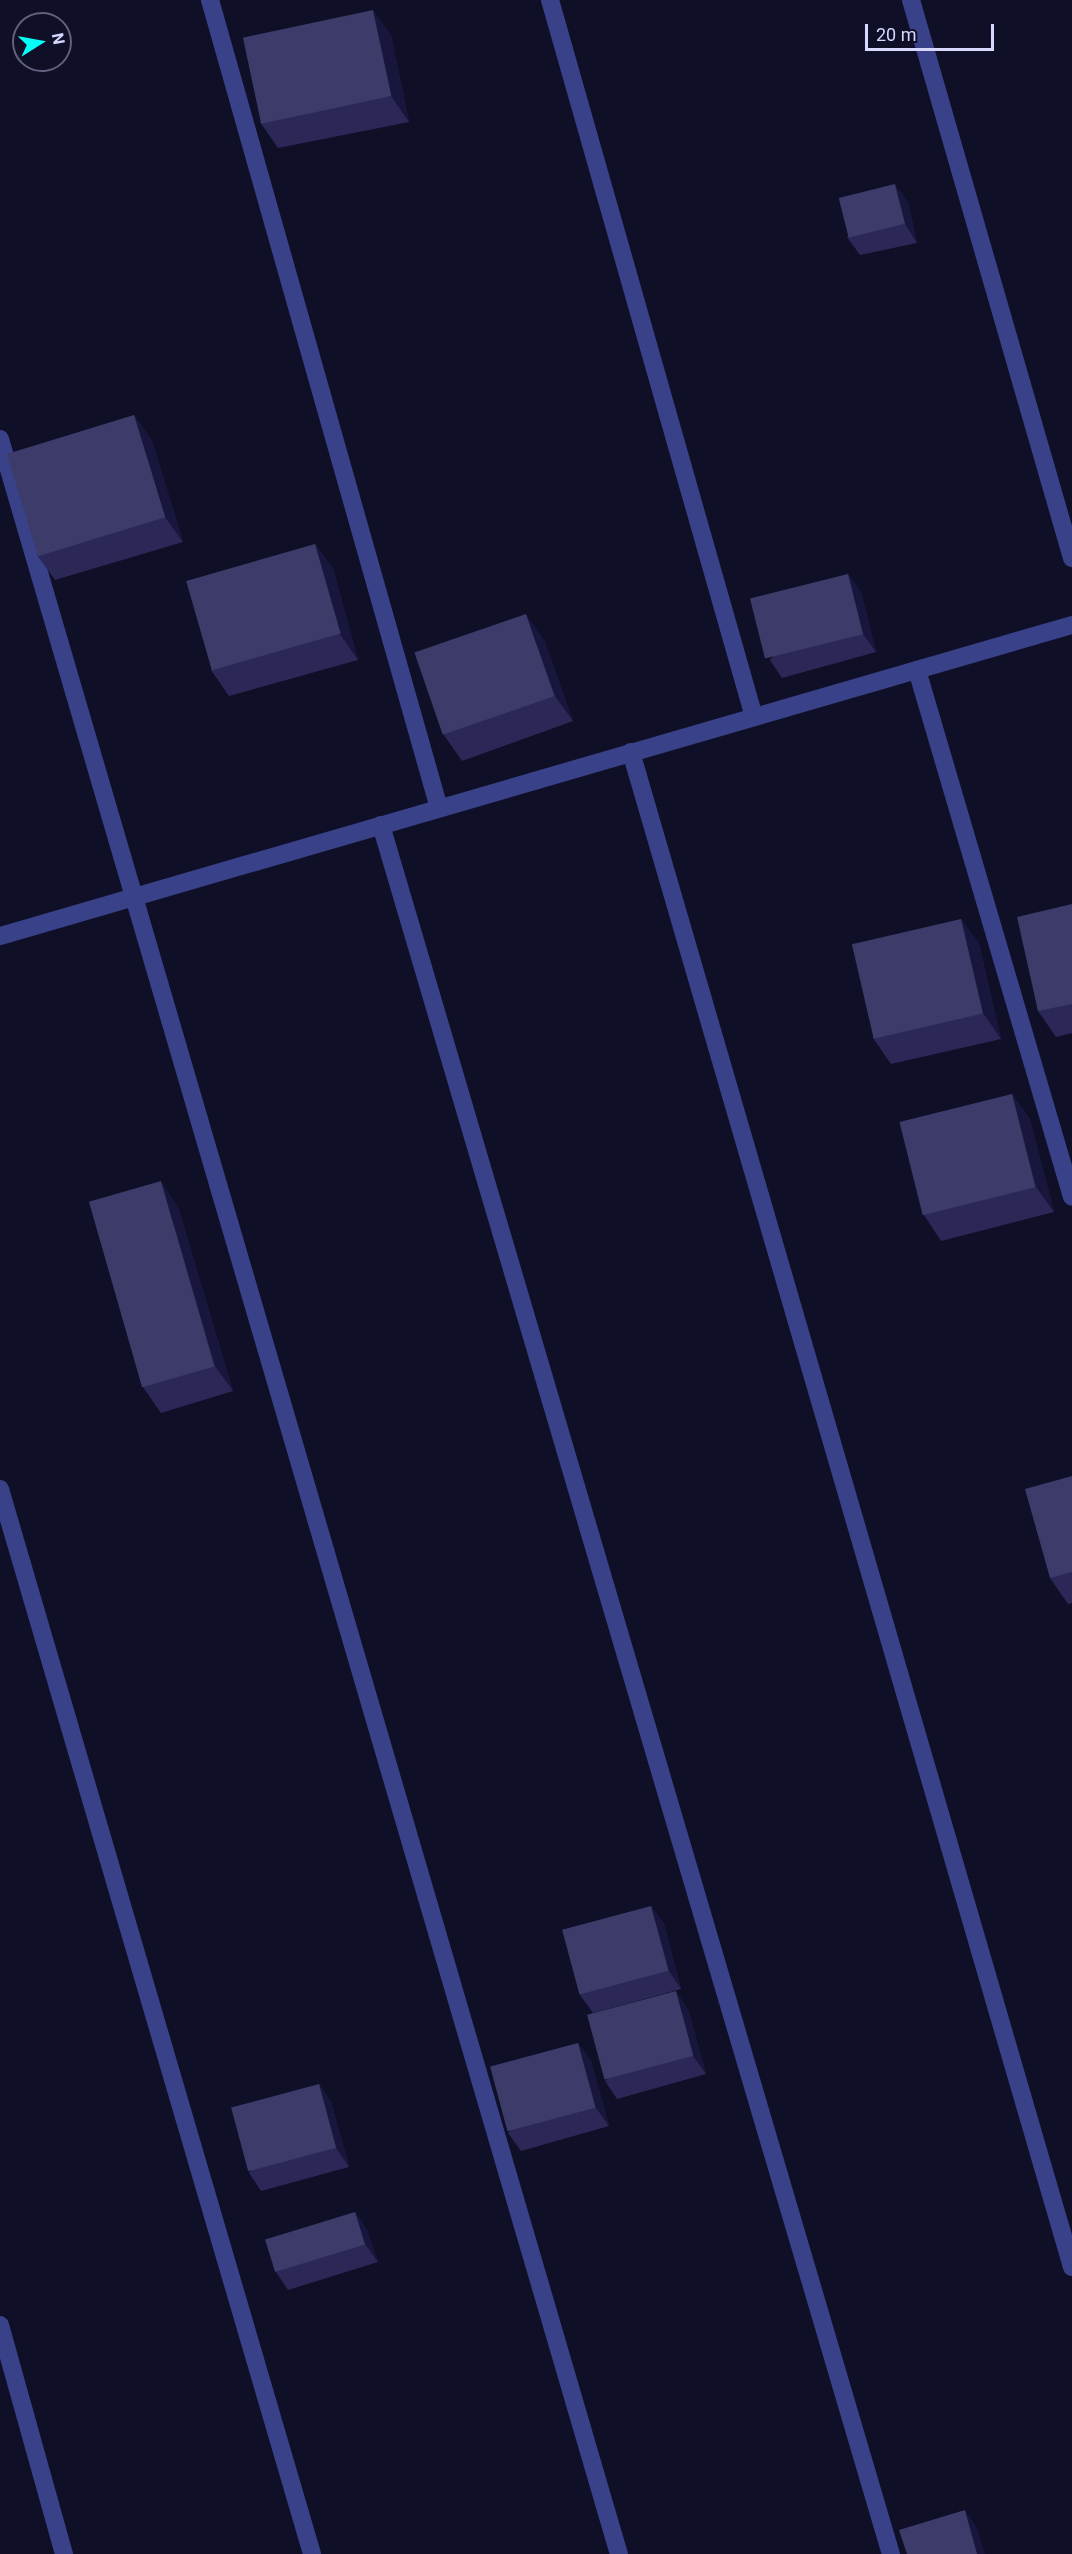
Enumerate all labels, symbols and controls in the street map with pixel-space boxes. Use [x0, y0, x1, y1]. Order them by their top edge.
north arrow [12, 12, 72, 72]
scale bar [868, 12, 997, 50]
text: 20 m [876, 24, 916, 45]
text: N [48, 31, 69, 46]

